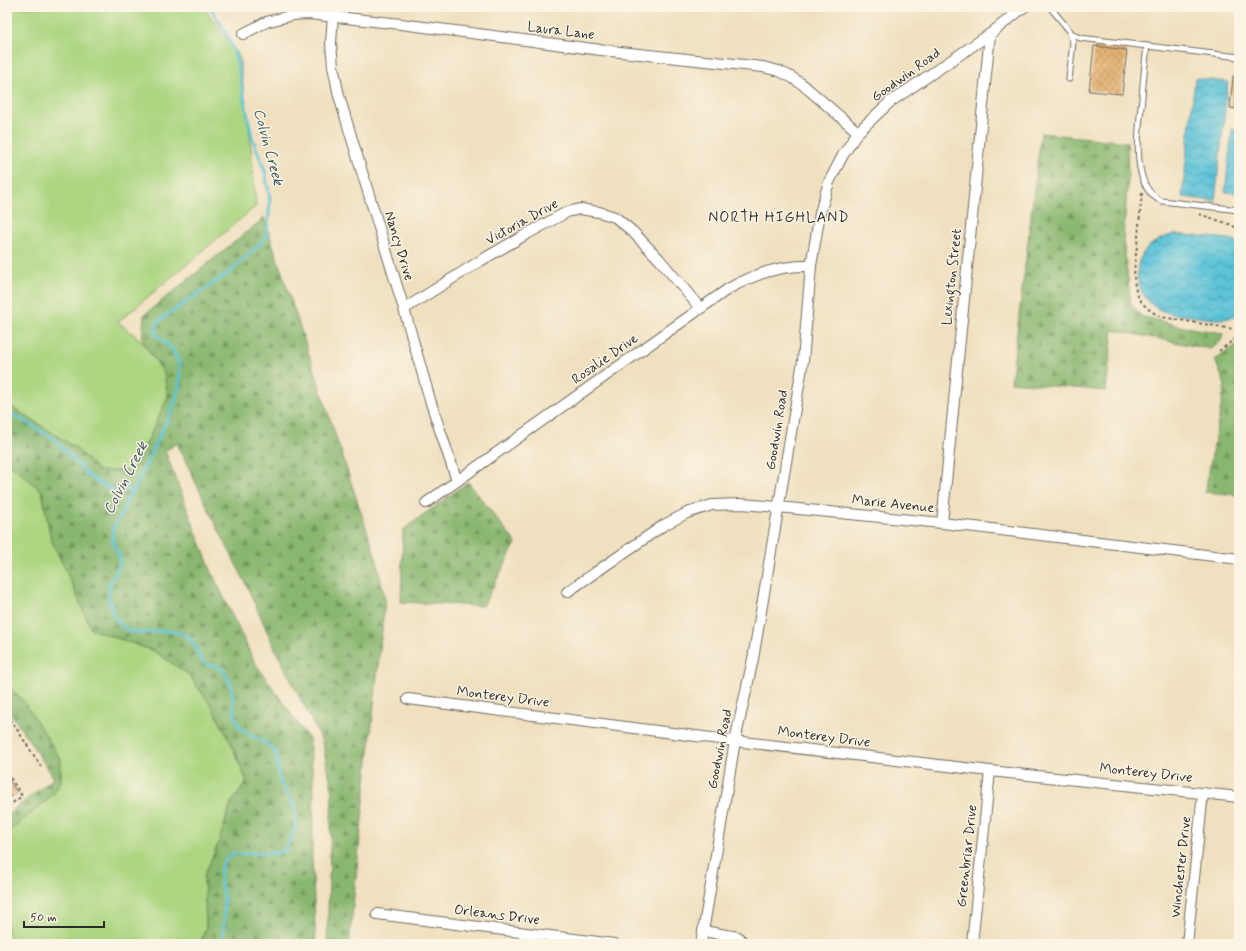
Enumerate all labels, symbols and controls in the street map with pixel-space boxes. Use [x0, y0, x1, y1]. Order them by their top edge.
street label: Laura Lane [526, 18, 596, 44]
street label: Goodwin Road [868, 44, 944, 106]
water label: Colvin Creek [248, 106, 288, 189]
street label: Victoria Drive [482, 195, 562, 249]
district label: NORTH HIGHLAND [708, 208, 850, 228]
street label: Nancy Drive [380, 209, 418, 283]
street label: Lexington Street [938, 228, 968, 326]
street label: Rosalie Drive [568, 329, 642, 389]
street label: Goodwin Road [762, 389, 792, 471]
water label: Colvin Creek [99, 437, 153, 518]
street label: Marie Avenue [851, 491, 935, 517]
street label: Monterey Drive [456, 682, 550, 712]
street label: Goodwin Road [703, 708, 737, 790]
street label: Monterey Drive [777, 722, 871, 752]
street label: Monterey Drive [1099, 759, 1193, 787]
street label: Greenbriar Drive [953, 804, 981, 908]
street label: Winchester Drive [1167, 815, 1195, 919]
street label: Orleans Drive [453, 901, 541, 929]
scale bar [24, 903, 104, 929]
text: 50 m [30, 910, 57, 926]

